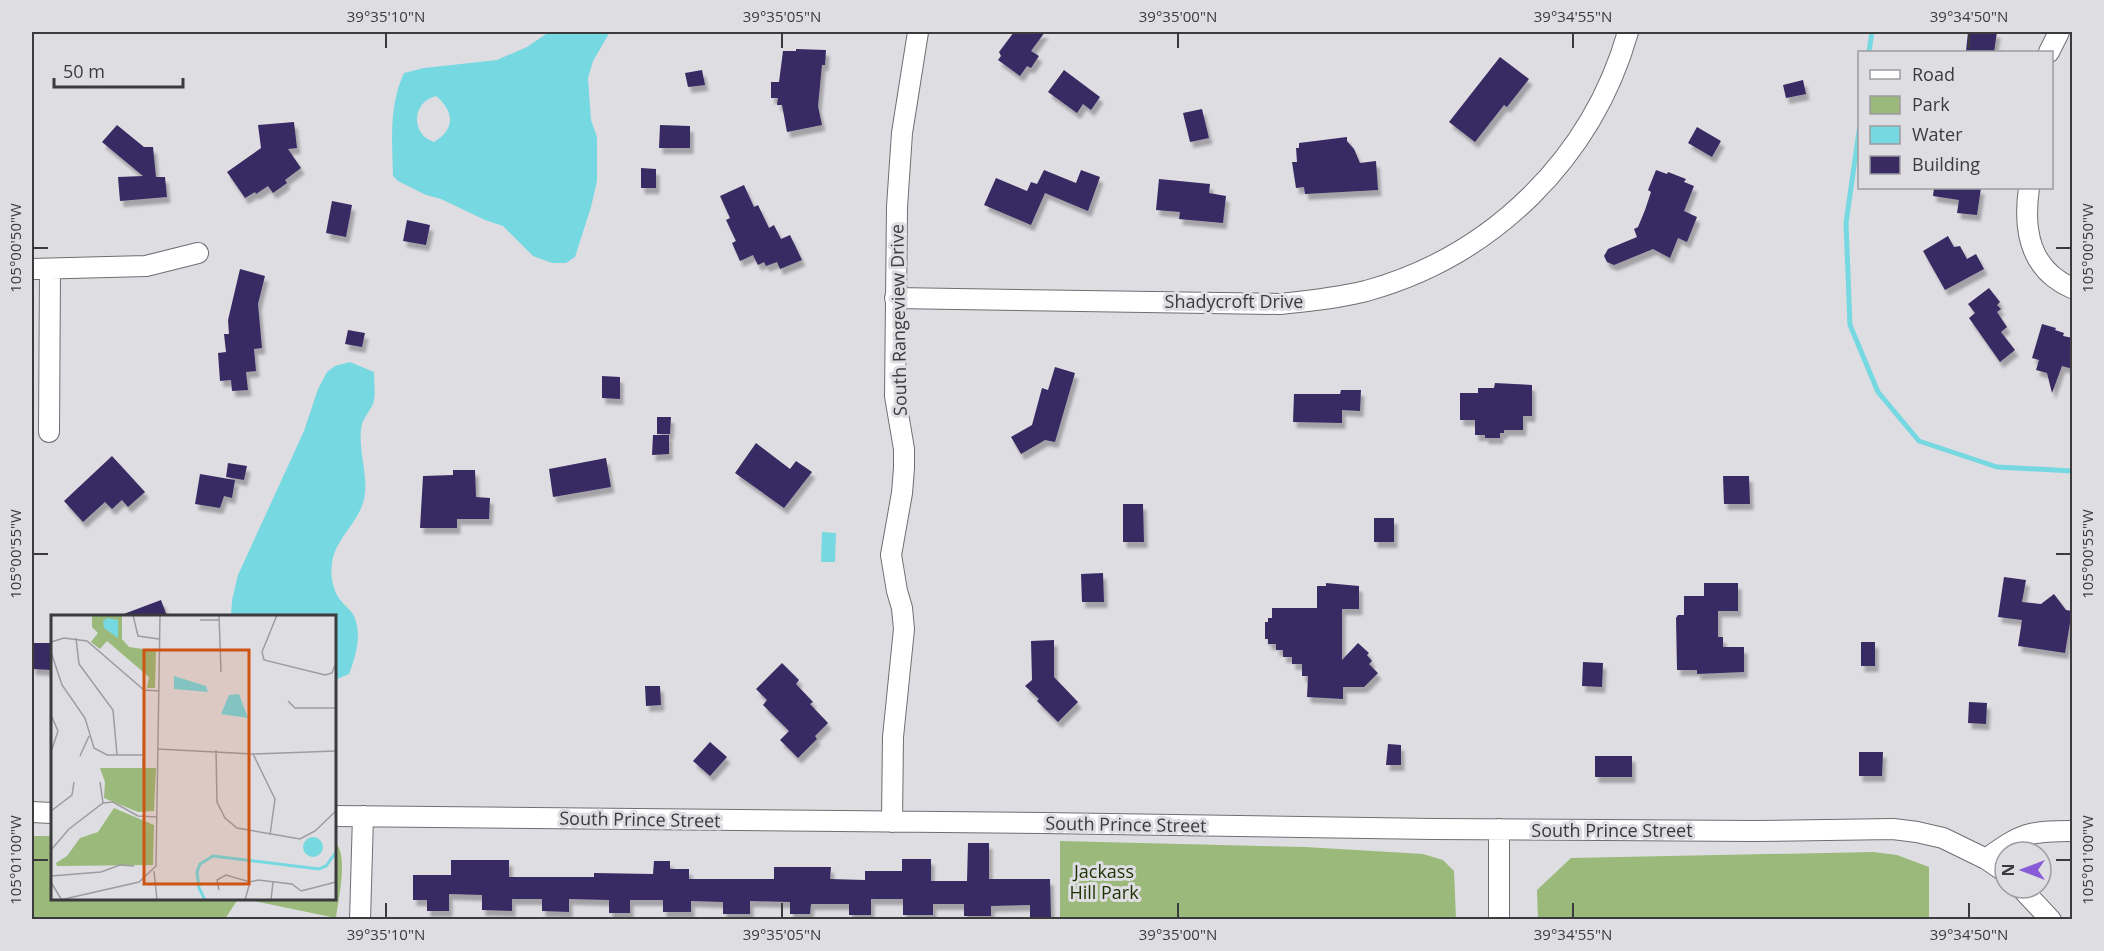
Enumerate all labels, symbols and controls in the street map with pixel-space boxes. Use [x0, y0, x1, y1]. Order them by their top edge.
text: 39°35'10"N [347, 6, 425, 26]
text: 39°35'05"N [743, 6, 821, 26]
text: 39°35'00"N [1139, 6, 1217, 26]
text: 39°34'55"N [1534, 6, 1612, 26]
text: 39°34'50"N [1930, 6, 2008, 26]
scale bar [54, 51, 183, 89]
legend [1858, 51, 2053, 189]
text: 50 m [63, 59, 105, 83]
text: Road [1912, 62, 1955, 86]
text: Park [1912, 92, 1950, 116]
text: Water [1912, 122, 1963, 146]
text: Building [1912, 152, 1980, 176]
text: 105°00'50"W [5, 203, 25, 293]
text: 105°00'50"W [2077, 203, 2097, 293]
street label: South Rangeview Drive [884, 224, 912, 416]
street label: Shadycroft Drive [1165, 289, 1303, 313]
text: 105°00'55"W [5, 509, 25, 599]
text: 105°00'55"W [2077, 509, 2097, 599]
inset map [51, 615, 336, 900]
street label: South Prince Street [559, 806, 721, 832]
street label: South Prince Street [1045, 811, 1207, 837]
text: 105°01'00"W [5, 815, 25, 905]
text: 105°01'00"W [2077, 815, 2097, 905]
street label: South Prince Street [1531, 818, 1693, 842]
north arrow [1993, 840, 2053, 900]
park label: Jackass Hill Park [1069, 859, 1139, 904]
text: N [1997, 863, 2019, 877]
text: 39°35'10"N [347, 924, 425, 944]
text: 39°35'05"N [743, 924, 821, 944]
text: 39°35'00"N [1139, 924, 1217, 944]
text: 39°34'55"N [1534, 924, 1612, 944]
text: 39°34'50"N [1930, 924, 2008, 944]

